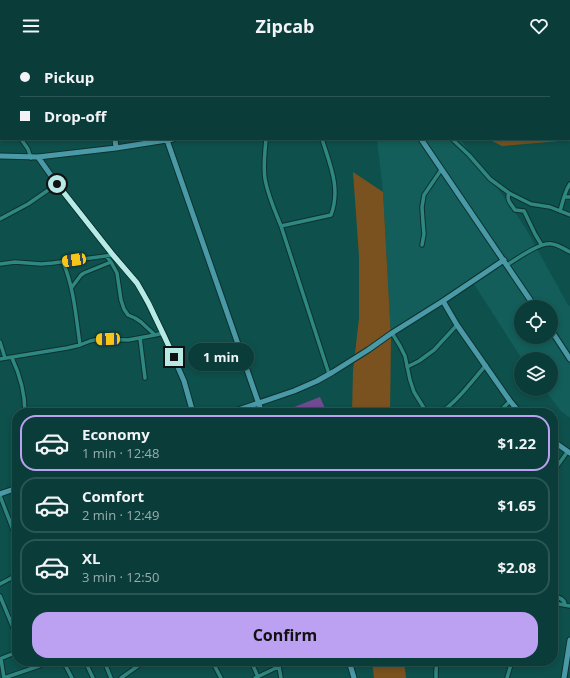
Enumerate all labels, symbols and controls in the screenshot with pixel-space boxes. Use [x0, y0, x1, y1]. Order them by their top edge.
text: Zipcab [256, 14, 314, 38]
icon: menu [20, 15, 42, 37]
icon: heart [528, 15, 550, 37]
text: Pickup [44, 67, 94, 87]
text: Drop-off [44, 106, 106, 126]
route start [48, 175, 66, 193]
car [61, 252, 87, 268]
map controls [514, 300, 558, 396]
button: locate [514, 300, 558, 344]
car [96, 333, 120, 345]
callout: 1 min [188, 343, 254, 371]
route end [165, 348, 183, 366]
text: 1 min [203, 348, 239, 366]
button: layers [514, 352, 558, 396]
text: Economy [82, 424, 150, 444]
icon: car [34, 425, 70, 461]
text: $1.22 [497, 433, 536, 453]
text: 1 min · 12:48 [82, 444, 159, 462]
text: Comfort [82, 486, 144, 506]
icon: car [34, 487, 70, 523]
text: $1.65 [497, 495, 536, 515]
text: 2 min · 12:49 [82, 506, 159, 524]
text: XL [82, 548, 100, 568]
icon: car [34, 549, 70, 585]
text: $2.08 [497, 557, 536, 577]
text: 3 min · 12:50 [82, 568, 159, 586]
button: Confirm [32, 612, 538, 658]

